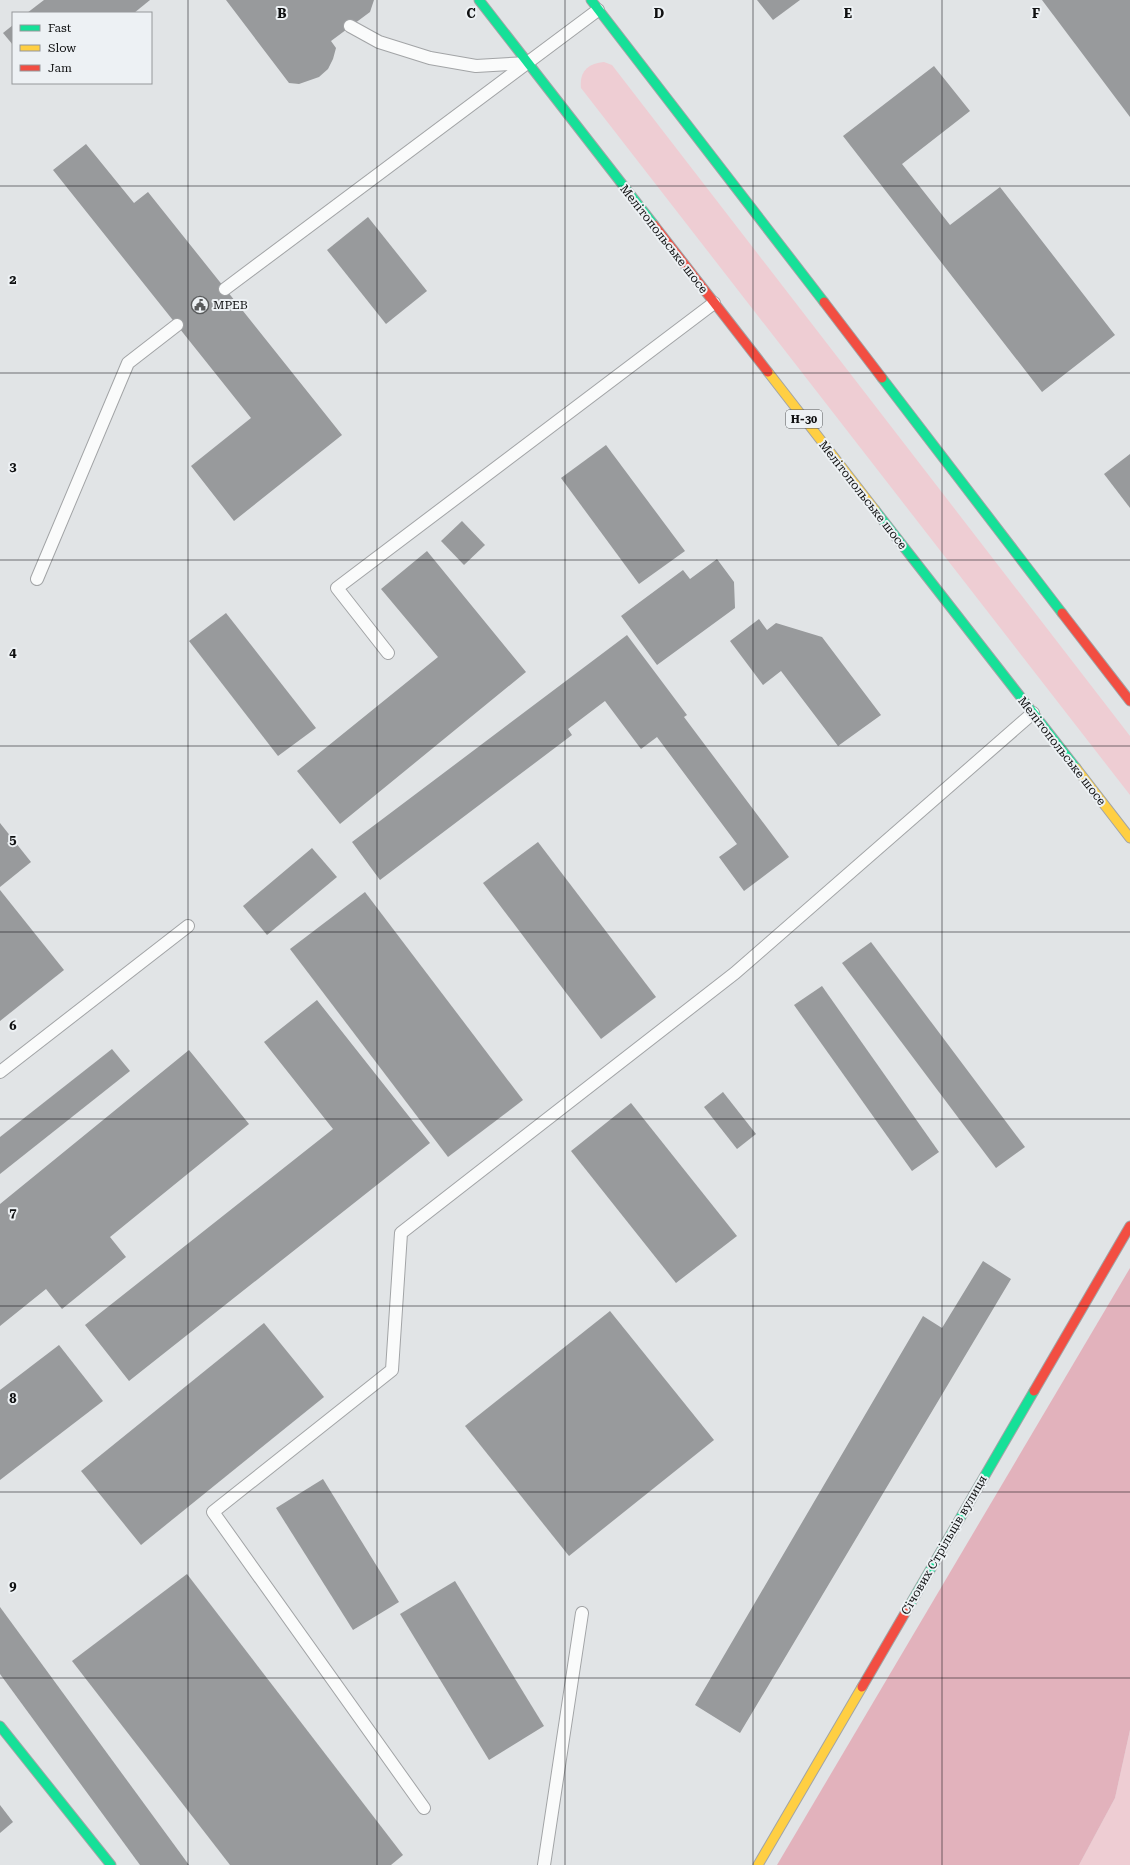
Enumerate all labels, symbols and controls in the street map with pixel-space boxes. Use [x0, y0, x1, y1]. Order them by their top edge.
text: B [277, 6, 287, 21]
text: C [466, 6, 476, 21]
text: D [654, 6, 664, 21]
text: E [844, 6, 852, 21]
text: F [1032, 6, 1040, 21]
legend [12, 12, 152, 84]
text: Fast [48, 21, 72, 35]
text: Slow [48, 41, 76, 55]
text: Jam [48, 61, 72, 75]
street label: Мелітопольське шосе [617, 182, 711, 296]
text: 2 [9, 272, 17, 287]
public building icon: МРЕВ [190, 295, 210, 315]
place label: МРЕВ [213, 298, 248, 312]
road number: Н-30 [786, 410, 822, 428]
street label: Мелітопольське шосе [816, 438, 910, 552]
text: 3 [9, 459, 17, 474]
text: 4 [9, 645, 17, 660]
street label: Мелітопольське шосе [1015, 694, 1109, 808]
text: 5 [9, 832, 17, 847]
text: 6 [9, 1018, 17, 1033]
text: 7 [9, 1205, 17, 1220]
text: 8 [9, 1391, 17, 1406]
street label: Січових Стрільців вулиця [898, 1473, 990, 1617]
text: 9 [9, 1578, 17, 1593]

